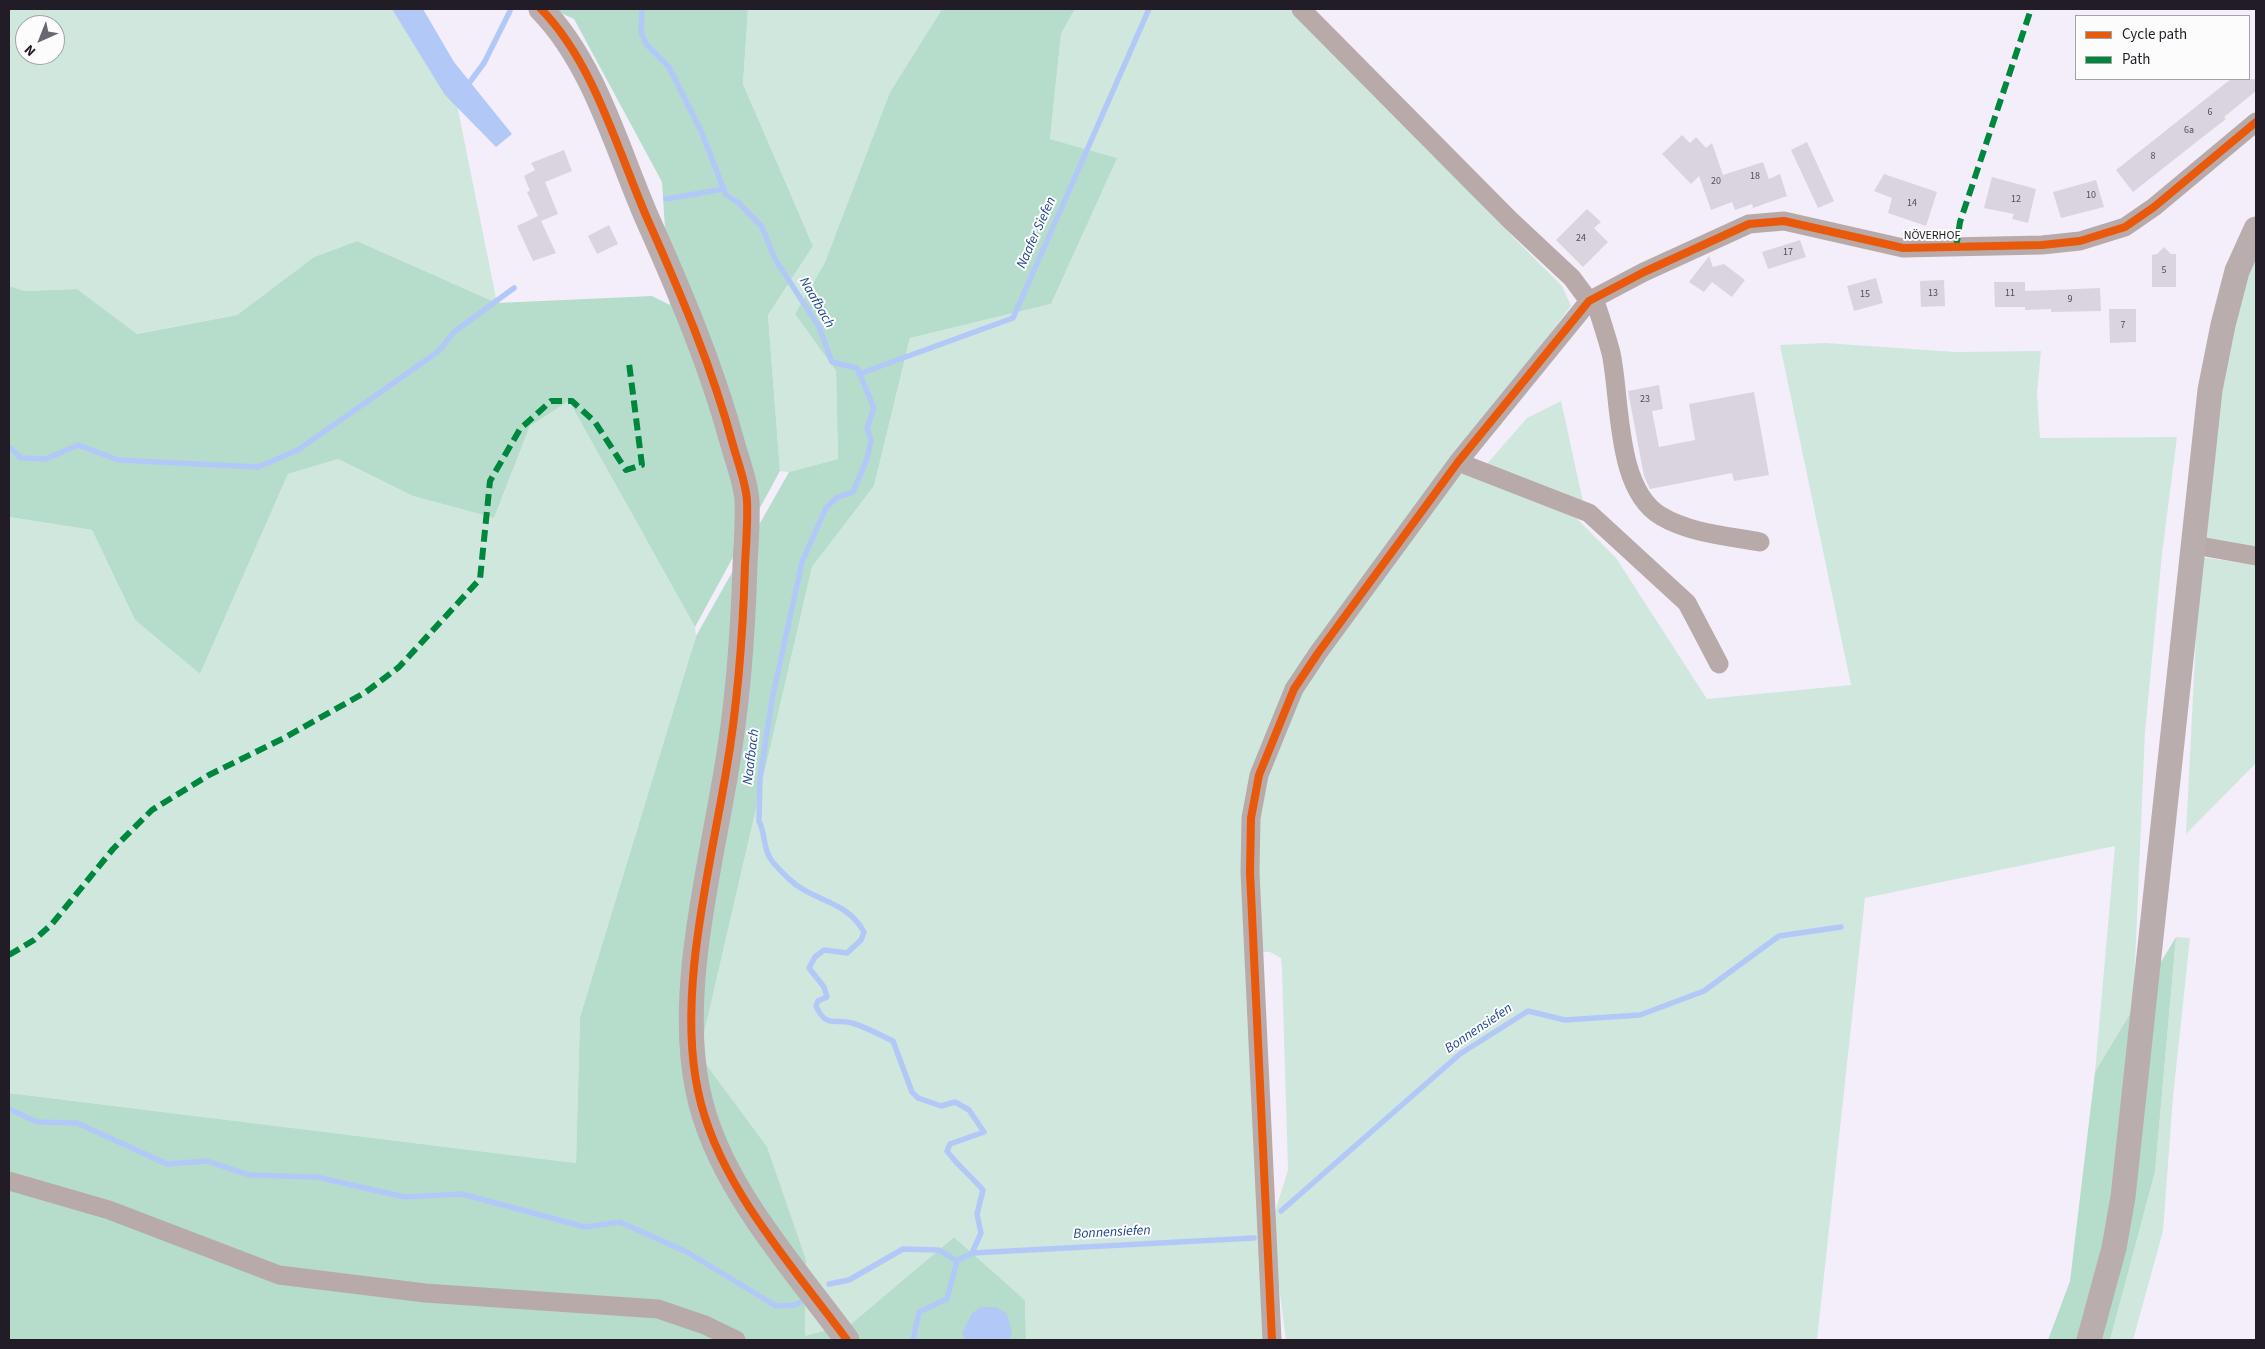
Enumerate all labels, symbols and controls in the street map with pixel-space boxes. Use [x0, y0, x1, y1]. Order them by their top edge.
north arrow [15, 15, 65, 65]
legend [2075, 15, 2250, 80]
text: Cycle path [2122, 24, 2187, 45]
text: N [20, 40, 41, 60]
text: Path [2122, 49, 2150, 70]
house number: 6 [2208, 107, 2212, 119]
house number: 6a [2184, 125, 2194, 137]
house number: 8 [2151, 151, 2155, 163]
house number: 18 [1750, 171, 1760, 183]
house number: 20 [1711, 176, 1721, 188]
house number: 10 [2086, 190, 2096, 202]
house number: 12 [2011, 194, 2021, 206]
water label: Naafer Siefen [1014, 195, 1060, 271]
house number: 14 [1907, 198, 1917, 210]
street label: NÖVERHOF [1904, 229, 1960, 243]
house number: 24 [1576, 233, 1586, 245]
house number: 17 [1783, 247, 1793, 259]
house number: 5 [2162, 265, 2166, 277]
water label: Naafbach [795, 275, 837, 331]
house number: 13 [1928, 288, 1938, 300]
house number: 11 [2005, 288, 2015, 300]
house number: 15 [1860, 289, 1870, 301]
house number: 9 [2068, 294, 2072, 306]
house number: 7 [2121, 320, 2125, 332]
house number: 23 [1640, 394, 1650, 406]
water label: Naafbach [740, 728, 764, 786]
water label: Bonnensiefen [1442, 1000, 1516, 1058]
water label: Bonnensiefen [1073, 1223, 1151, 1243]

